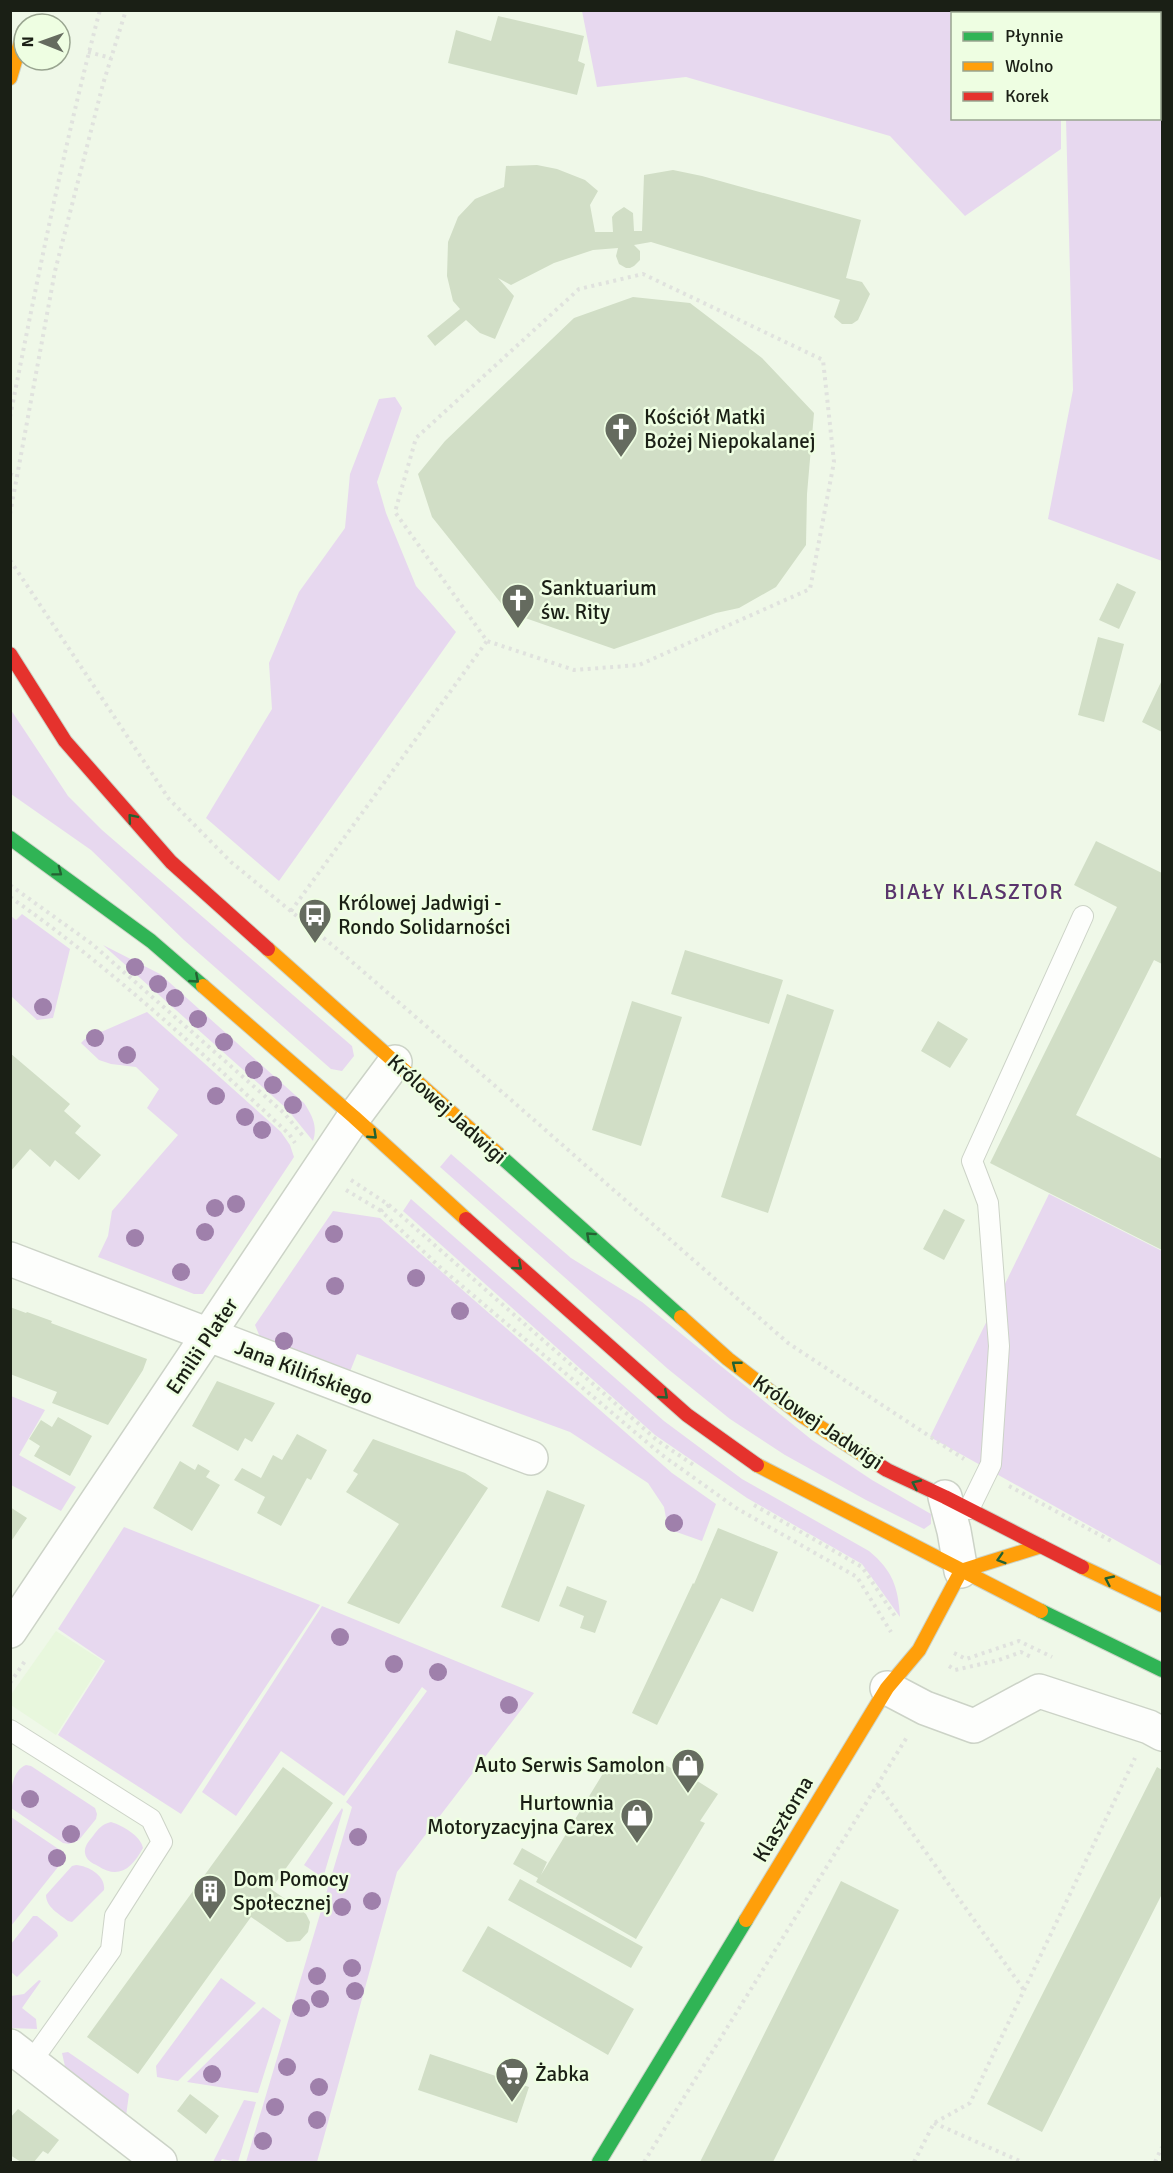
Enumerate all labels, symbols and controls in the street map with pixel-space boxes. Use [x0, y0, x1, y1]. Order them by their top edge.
north arrow [12, 12, 72, 72]
legend [951, 12, 1161, 120]
text: Płynnie [1005, 25, 1063, 47]
text: N [18, 36, 38, 47]
text: Wolno [1005, 55, 1053, 77]
text: Korek [1005, 85, 1049, 107]
place label: Kościół Matki Bożej Niepokalanej [644, 404, 816, 454]
church icon: Kościół Matki Bożej Niepokalanej [603, 411, 639, 458]
place label: Sanktuarium św. Rity [541, 575, 657, 625]
church icon: Sanktuarium św. Rity [500, 582, 536, 629]
one-way arrow [128, 814, 139, 825]
one-way arrow [52, 865, 63, 876]
district label: BIAŁY KLASZTOR [884, 878, 1064, 905]
place label: Królowej Jadwigi - Rondo Solidarności [338, 890, 511, 940]
bus stop icon: Królowej Jadwigi - Rondo Solidarności [297, 897, 333, 944]
one-way arrow [188, 972, 199, 983]
street label: Królowej Jadwigi [382, 1049, 512, 1169]
one-way arrow [367, 1128, 377, 1139]
one-way arrow [586, 1232, 597, 1243]
one-way arrow [511, 1258, 522, 1269]
street label: Emilii Plater [160, 1293, 244, 1399]
street label: Jana Kilińskiego [231, 1334, 377, 1410]
one-way arrow [732, 1362, 743, 1373]
street label: Królowej Jadwigi [748, 1369, 888, 1475]
one-way arrow [657, 1388, 668, 1399]
one-way arrow [912, 1479, 923, 1491]
one-way arrow [996, 1552, 1007, 1564]
one-way arrow [1105, 1576, 1116, 1588]
shop icon: Auto Serwis Samolon [670, 1747, 706, 1794]
place label: Auto Serwis Samolon [475, 1752, 665, 1778]
street label: Klasztorna [747, 1771, 819, 1867]
place label: Hurtownia Motoryzacyjna Carex [427, 1790, 614, 1840]
shop icon: Hurtownia Motoryzacyjna Carex [619, 1797, 655, 1844]
place label: Dom Pomocy Społecznej [233, 1866, 349, 1916]
building icon: Dom Pomocy Społecznej [192, 1873, 228, 1920]
supermarket icon: Żabka [494, 2056, 530, 2103]
place label: Żabka [535, 2061, 589, 2087]

